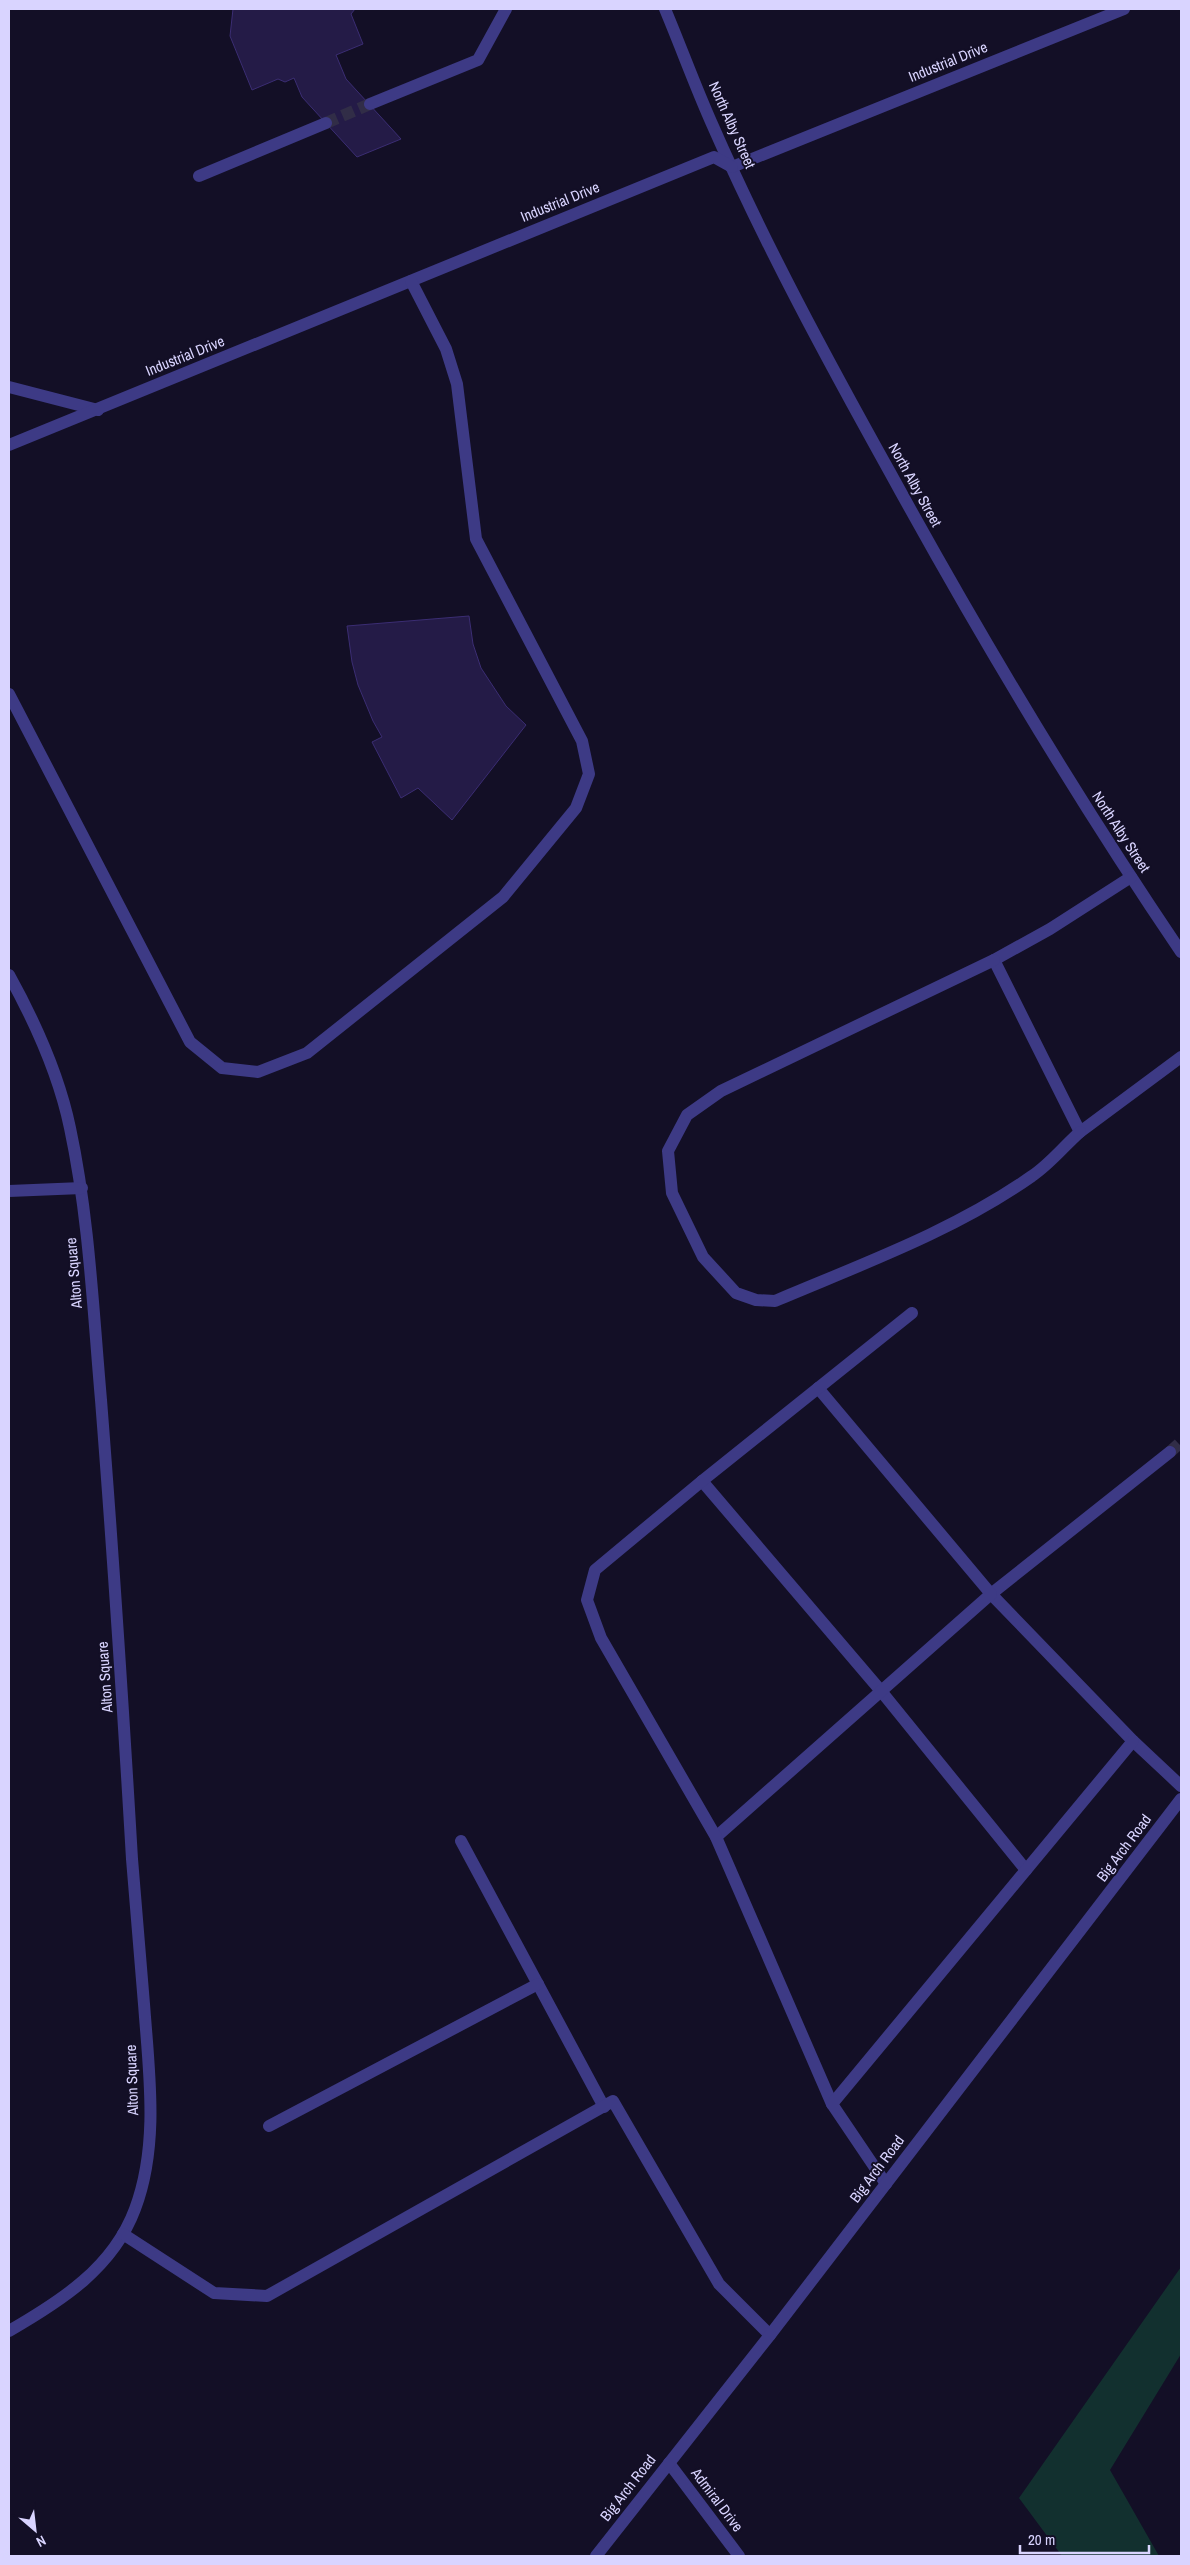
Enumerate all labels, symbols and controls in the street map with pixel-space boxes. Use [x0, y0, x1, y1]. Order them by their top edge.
street label: Industrial Drive [905, 36, 991, 87]
street label: North Alby Street [704, 78, 761, 172]
street label: Industrial Drive [517, 176, 603, 227]
street label: Industrial Drive [142, 330, 228, 381]
street label: North Alby Street [884, 439, 947, 531]
street label: North Alby Street [1087, 787, 1156, 877]
street label: Alton Square [60, 1237, 87, 1310]
street label: Alton Square [92, 1641, 118, 1714]
street label: Big Arch Road [1091, 1810, 1156, 1886]
street label: Alton Square [120, 2044, 143, 2117]
street label: Big Arch Road [844, 2131, 909, 2207]
street label: Big Arch Road [595, 2450, 660, 2525]
street label: Admiral Drive [686, 2463, 749, 2536]
north arrow [10, 2505, 60, 2555]
scale bar [1020, 2522, 1149, 2554]
text: 20 m [1028, 2529, 1055, 2550]
text: N [33, 2532, 49, 2551]

